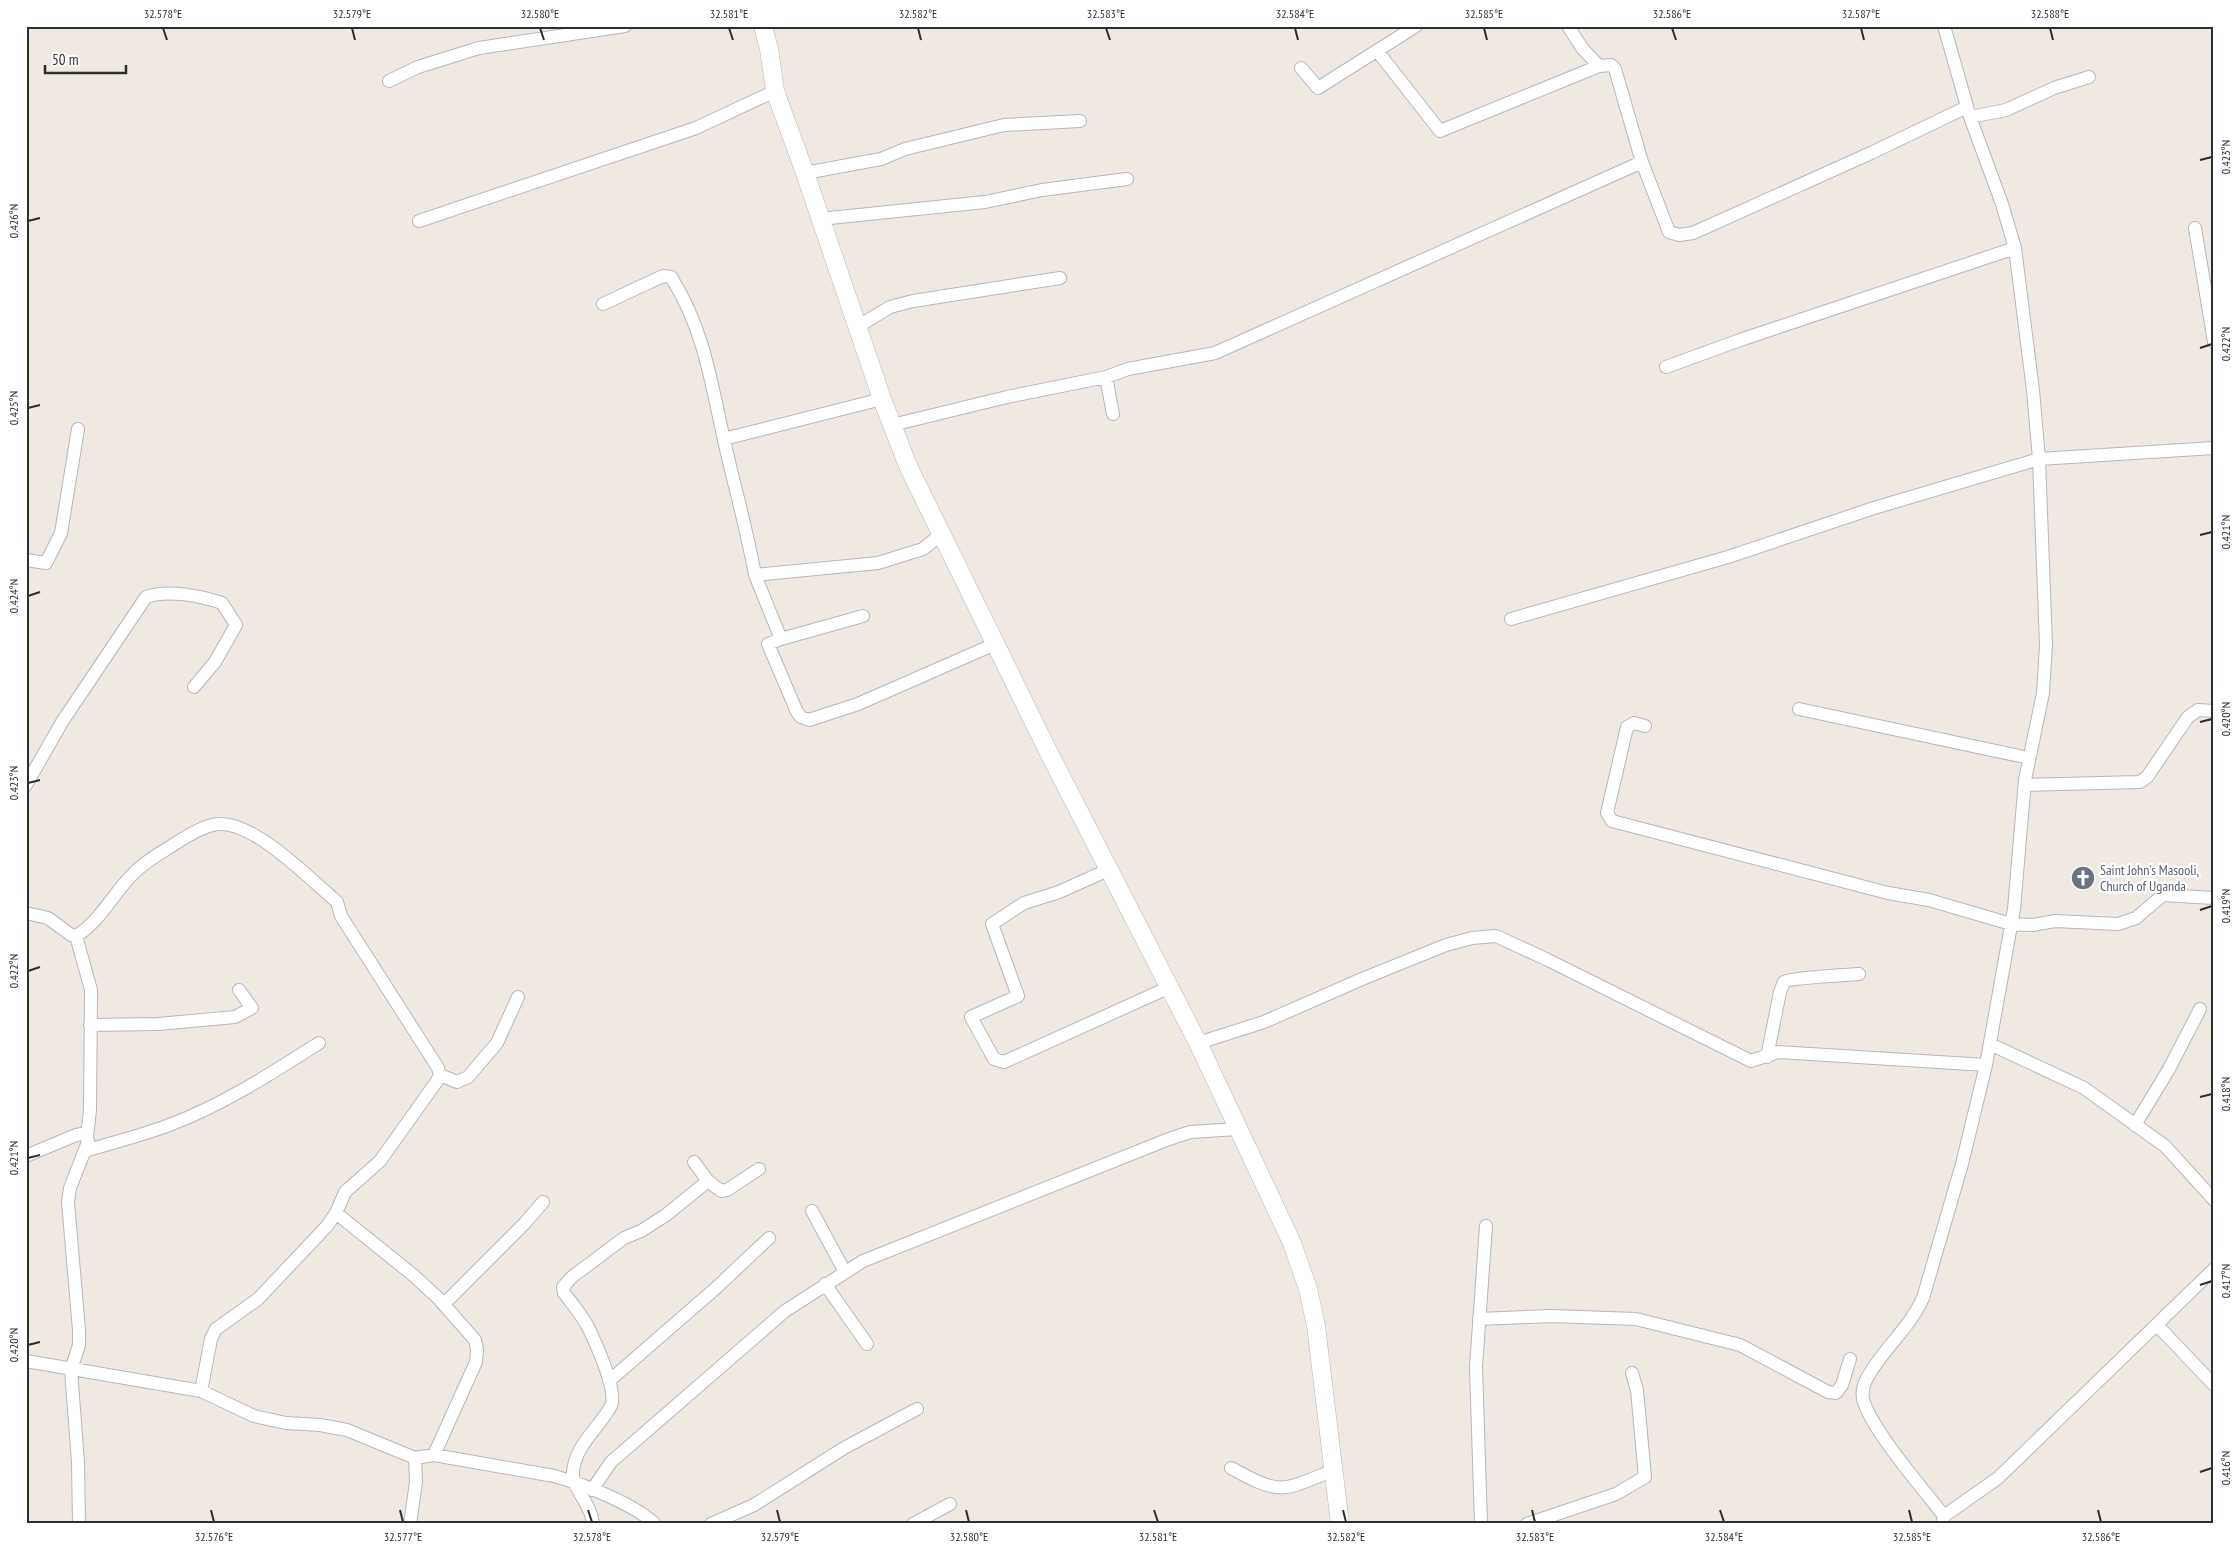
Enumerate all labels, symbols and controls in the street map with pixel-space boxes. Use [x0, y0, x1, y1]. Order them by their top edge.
text: 32.578°E [144, 6, 182, 21]
text: 32.579°E [333, 6, 371, 21]
text: 32.580°E [521, 6, 559, 21]
text: 32.581°E [710, 6, 748, 21]
text: 32.582°E [899, 6, 937, 21]
text: 32.583°E [1087, 6, 1125, 21]
text: 32.584°E [1276, 6, 1314, 21]
text: 32.585°E [1465, 6, 1503, 21]
text: 32.586°E [1653, 6, 1691, 21]
text: 32.587°E [1842, 6, 1880, 21]
text: 32.588°E [2031, 6, 2069, 21]
scale bar [45, 42, 126, 74]
text: 50 m [52, 50, 78, 69]
text: 0.423°N [2218, 140, 2233, 174]
text: 0.426°N [6, 204, 21, 238]
text: 0.422°N [2218, 327, 2233, 361]
text: 0.425°N [6, 391, 21, 425]
text: 0.421°N [2218, 515, 2233, 549]
text: 0.424°N [6, 579, 21, 613]
text: 0.420°N [2218, 702, 2233, 736]
text: 0.423°N [6, 766, 21, 800]
place label: Saint John's Masooli, Church of Uganda [2100, 861, 2199, 895]
church icon: Saint John's Masooli, Church of Uganda [2070, 865, 2096, 891]
text: 0.419°N [2218, 889, 2233, 923]
text: 0.422°N [6, 954, 21, 988]
text: 0.418°N [2218, 1077, 2233, 1111]
text: 0.421°N [6, 1141, 21, 1175]
text: 0.417°N [2218, 1264, 2233, 1298]
text: 0.420°N [6, 1328, 21, 1362]
text: 0.416°N [2218, 1451, 2233, 1485]
text: 32.576°E [195, 1529, 233, 1544]
text: 32.577°E [384, 1529, 422, 1544]
text: 32.578°E [573, 1529, 611, 1544]
text: 32.579°E [761, 1529, 799, 1544]
text: 32.580°E [950, 1529, 988, 1544]
text: 32.581°E [1139, 1529, 1177, 1544]
text: 32.582°E [1327, 1529, 1365, 1544]
text: 32.583°E [1516, 1529, 1554, 1544]
text: 32.584°E [1705, 1529, 1743, 1544]
text: 32.585°E [1893, 1529, 1931, 1544]
text: 32.586°E [2082, 1529, 2120, 1544]

